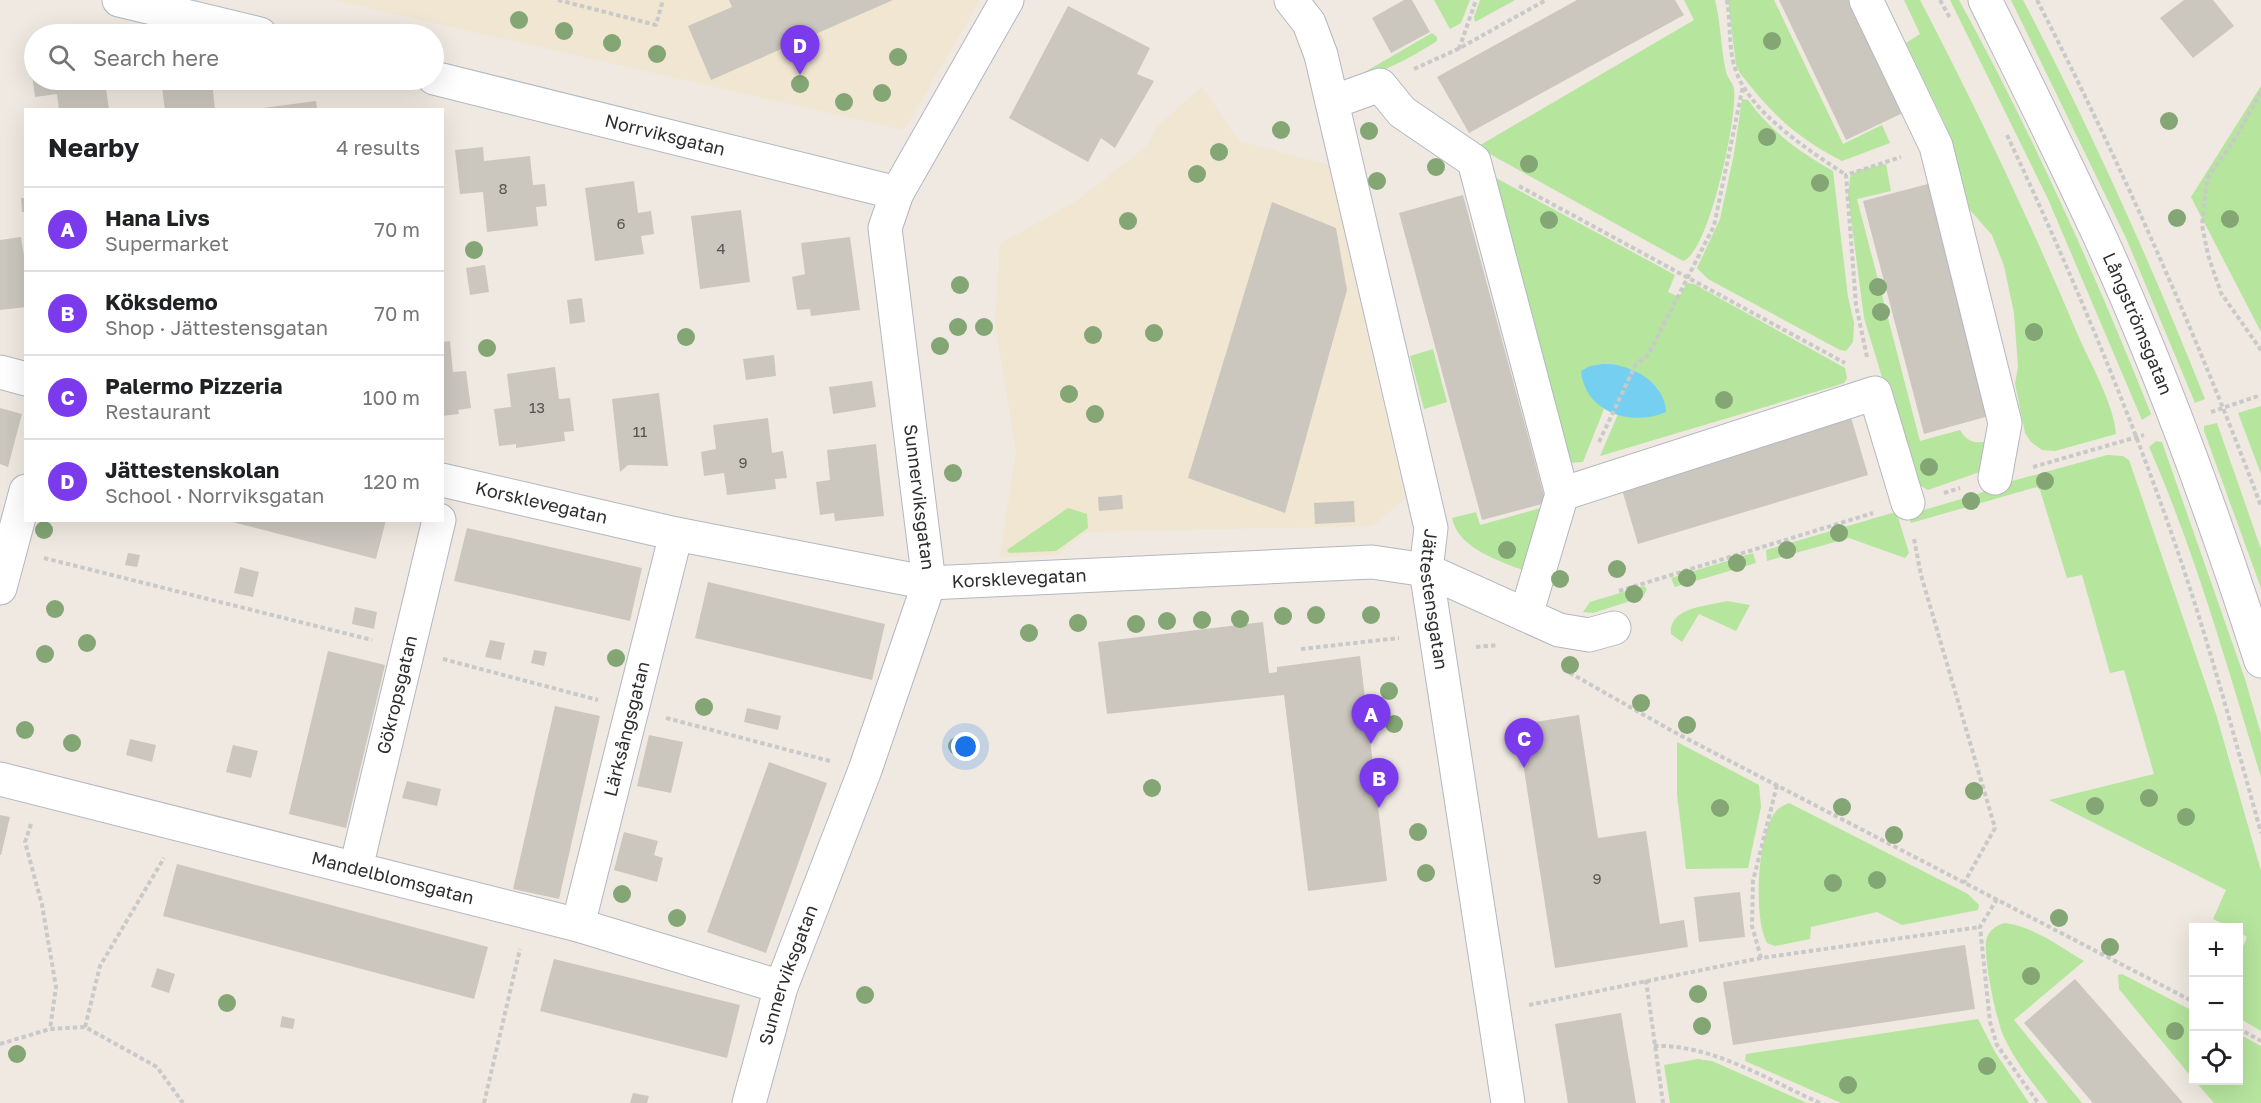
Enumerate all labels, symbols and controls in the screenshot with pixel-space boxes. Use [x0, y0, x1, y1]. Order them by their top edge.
search box [24, 24, 444, 90]
pin: D [780, 26, 820, 75]
icon: search [45, 41, 78, 74]
text: Search here [93, 44, 219, 71]
street label: Norrviksgatan [603, 109, 728, 160]
text: Nearby [48, 132, 139, 163]
text: 4 results [336, 135, 420, 159]
house number: 8 [498, 179, 508, 197]
text: Hana Livs [105, 204, 210, 231]
house number: 6 [616, 214, 626, 232]
text: A [60, 217, 75, 241]
text: 70 m [374, 217, 420, 241]
text: Supermarket [105, 231, 229, 255]
house number: 4 [716, 239, 726, 257]
street label: Långströmsgatan [2098, 249, 2178, 398]
text: Köksdemo [105, 288, 218, 315]
text: B [60, 301, 75, 325]
text: 70 m [374, 301, 420, 325]
text: Shop · Jättestensgatan [105, 315, 328, 339]
text: Palermo Pizzeria [105, 372, 283, 399]
text: C [60, 385, 75, 409]
text: 100 m [363, 385, 420, 409]
house number: 13 [529, 398, 545, 416]
text: Restaurant [105, 399, 211, 423]
house number: 11 [633, 422, 647, 440]
street label: Sunnerviksgatan [900, 423, 940, 571]
house number: 9 [738, 453, 748, 471]
text: Jättestenskolan [105, 456, 279, 483]
text: D [60, 469, 75, 493]
text: 120 m [364, 469, 420, 493]
street label: Korsklevegatan [473, 476, 610, 528]
text: School · Norrviksgatan [105, 483, 324, 507]
street label: Jättestensgatan [1416, 528, 1453, 671]
street label: Korsklevegatan [951, 564, 1087, 592]
street label: Gökropsgatan [372, 633, 421, 756]
street label: Lärksångsgatan [599, 659, 654, 799]
pin: A [1352, 694, 1390, 744]
pin: C [1504, 718, 1544, 768]
your location [951, 732, 980, 761]
pin: B [1360, 758, 1398, 808]
street label: Mandelblomsgatan [309, 846, 476, 908]
house number: 9 [1592, 869, 1602, 887]
street label: Sunnerviksgatan [754, 901, 822, 1047]
map controls [2189, 923, 2243, 1085]
button: + [2189, 923, 2243, 977]
button: − [2189, 977, 2243, 1031]
button: locate [2189, 1031, 2243, 1085]

